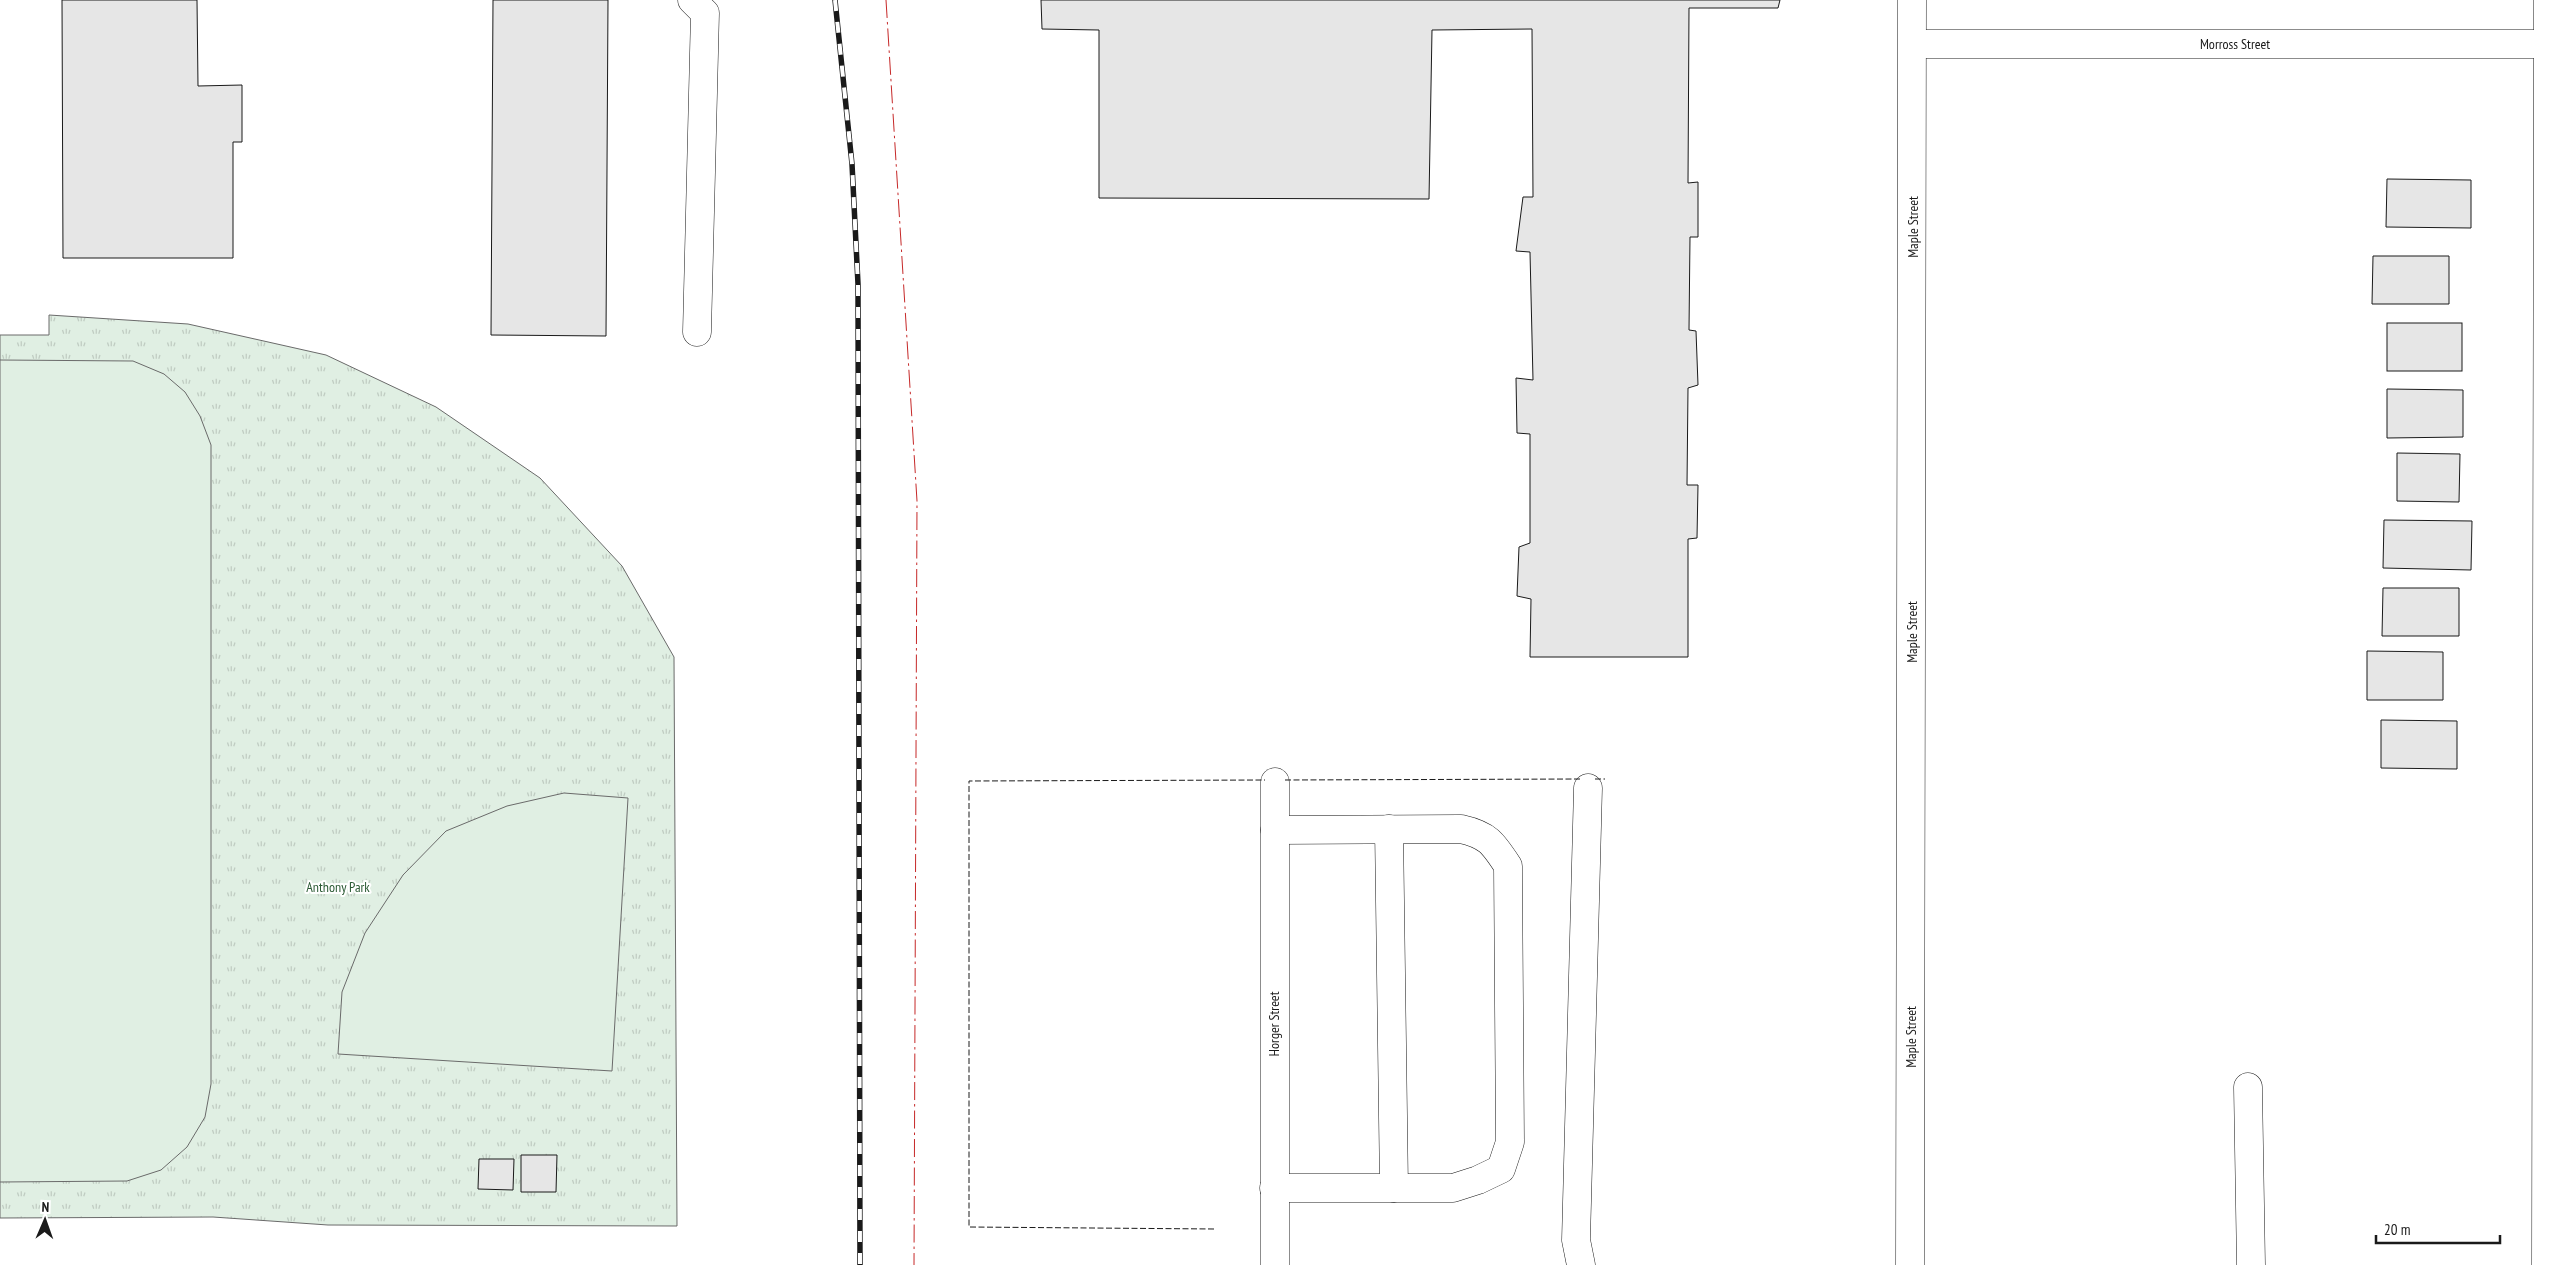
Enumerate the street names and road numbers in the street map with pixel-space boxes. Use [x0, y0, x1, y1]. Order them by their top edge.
street label: Morross Street [2200, 35, 2270, 53]
street label: Maple Street [1904, 196, 1922, 258]
street label: Maple Street [1903, 601, 1921, 663]
street label: Horger Street [1265, 991, 1283, 1057]
street label: Maple Street [1902, 1006, 1920, 1068]

